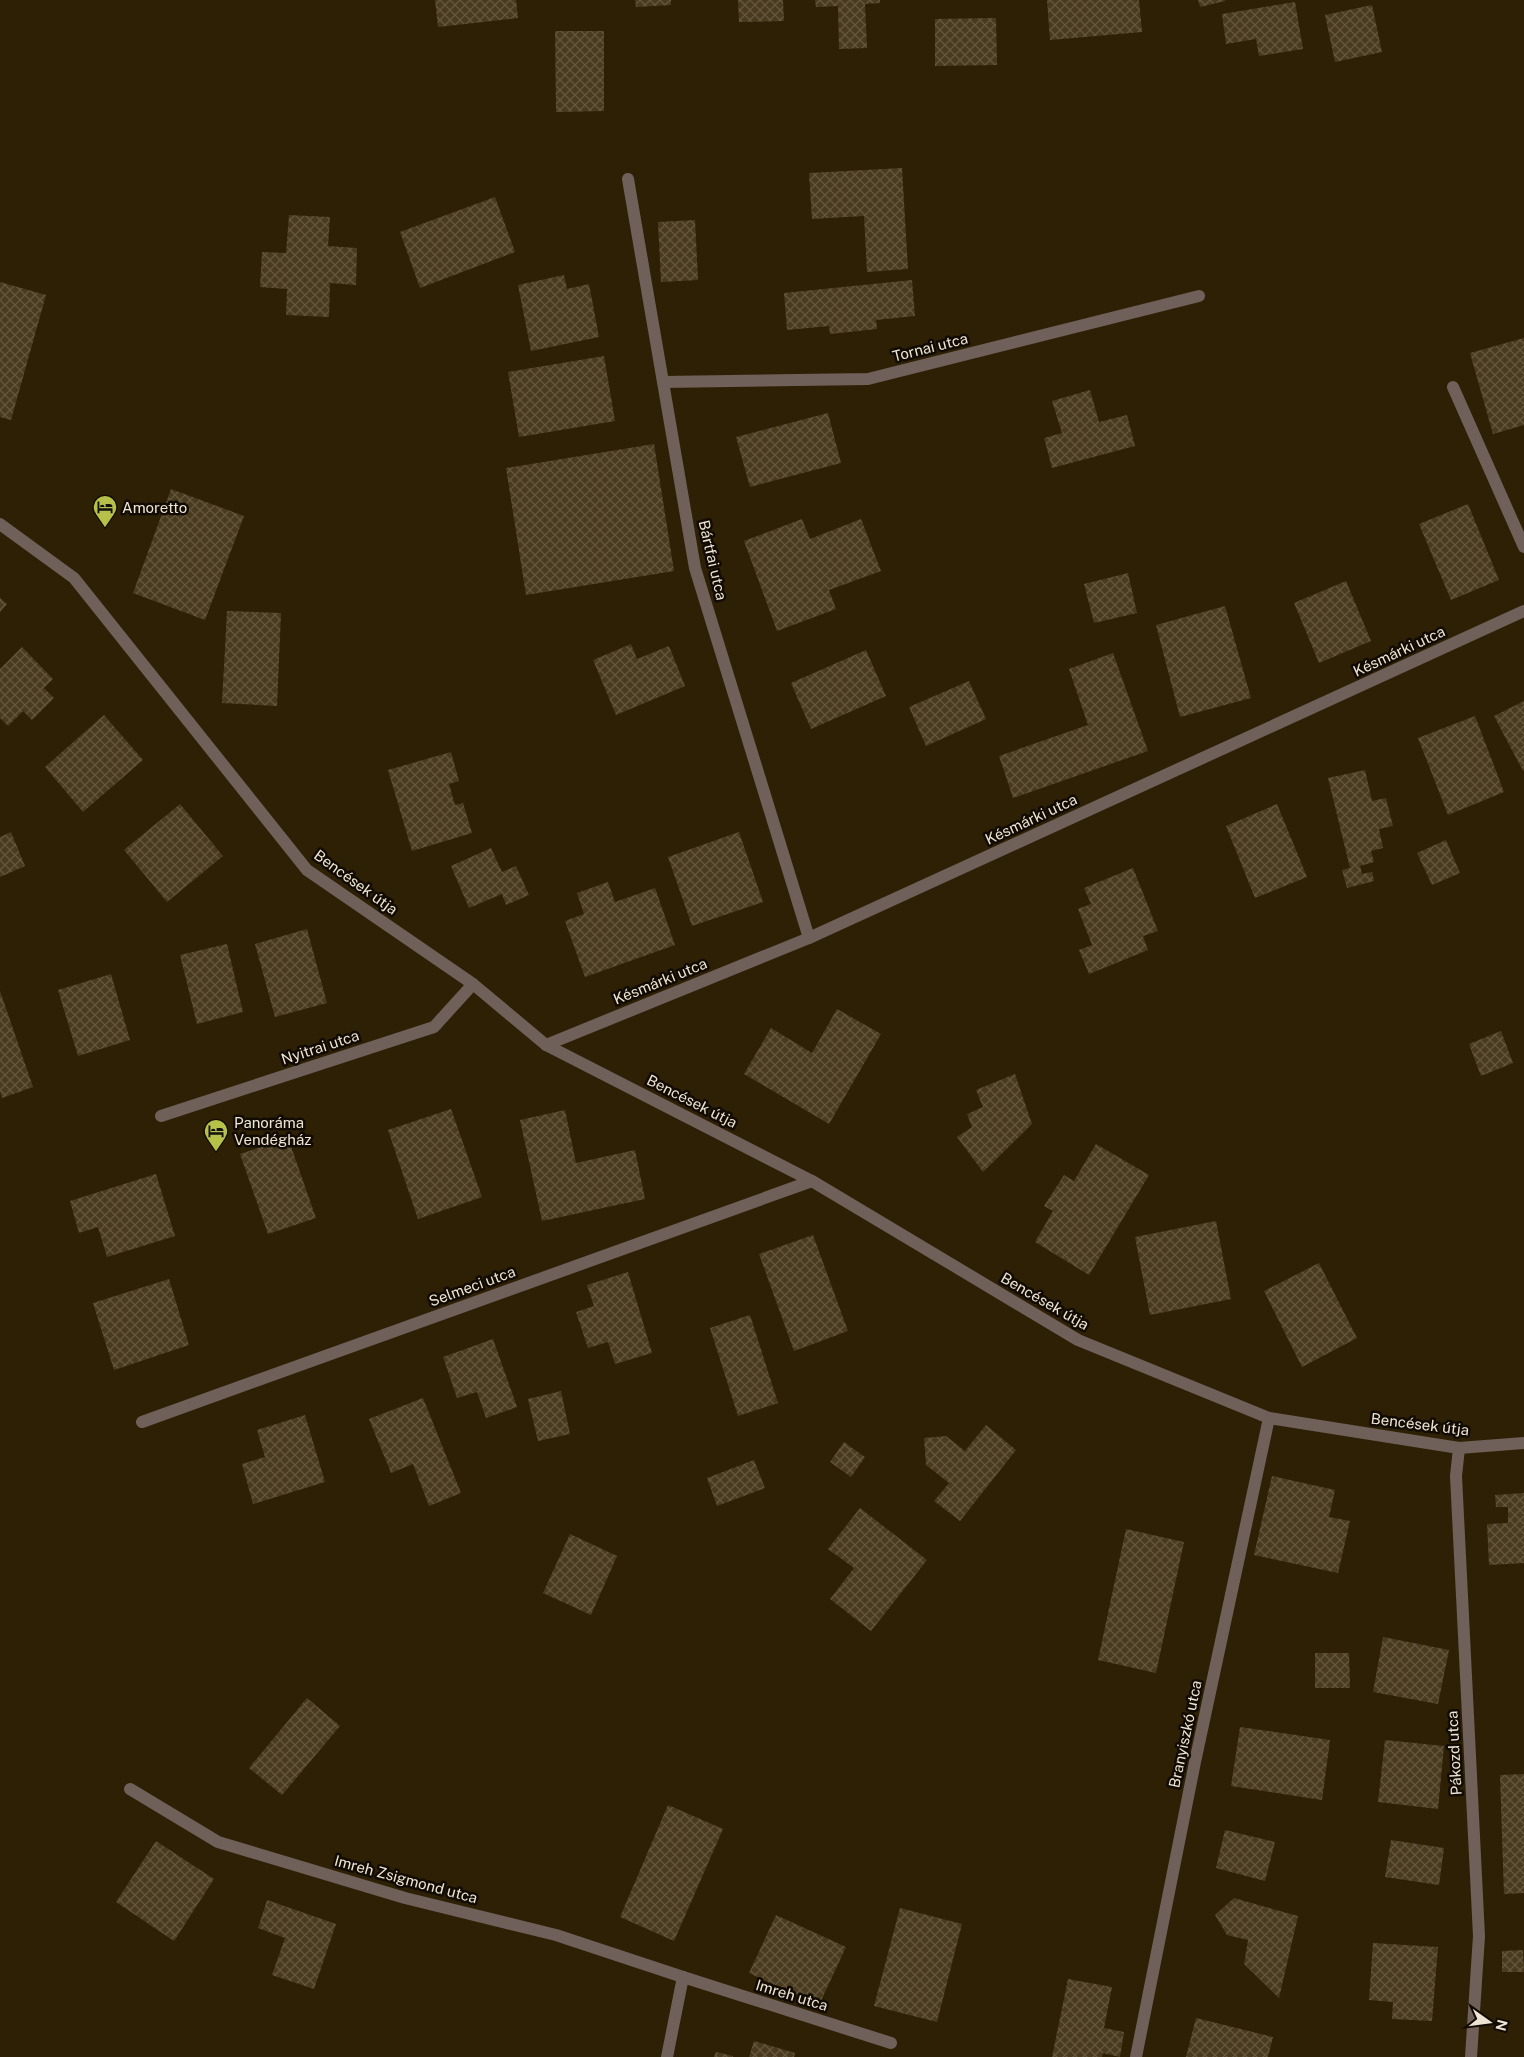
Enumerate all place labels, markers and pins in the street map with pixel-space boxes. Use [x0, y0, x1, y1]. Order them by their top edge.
hotel icon: Amoretto [92, 494, 118, 528]
place label: Amoretto [122, 499, 187, 516]
place label: Panoráma Vendégház [234, 1114, 311, 1148]
hotel icon: Panoráma Vendégház [203, 1118, 229, 1152]

